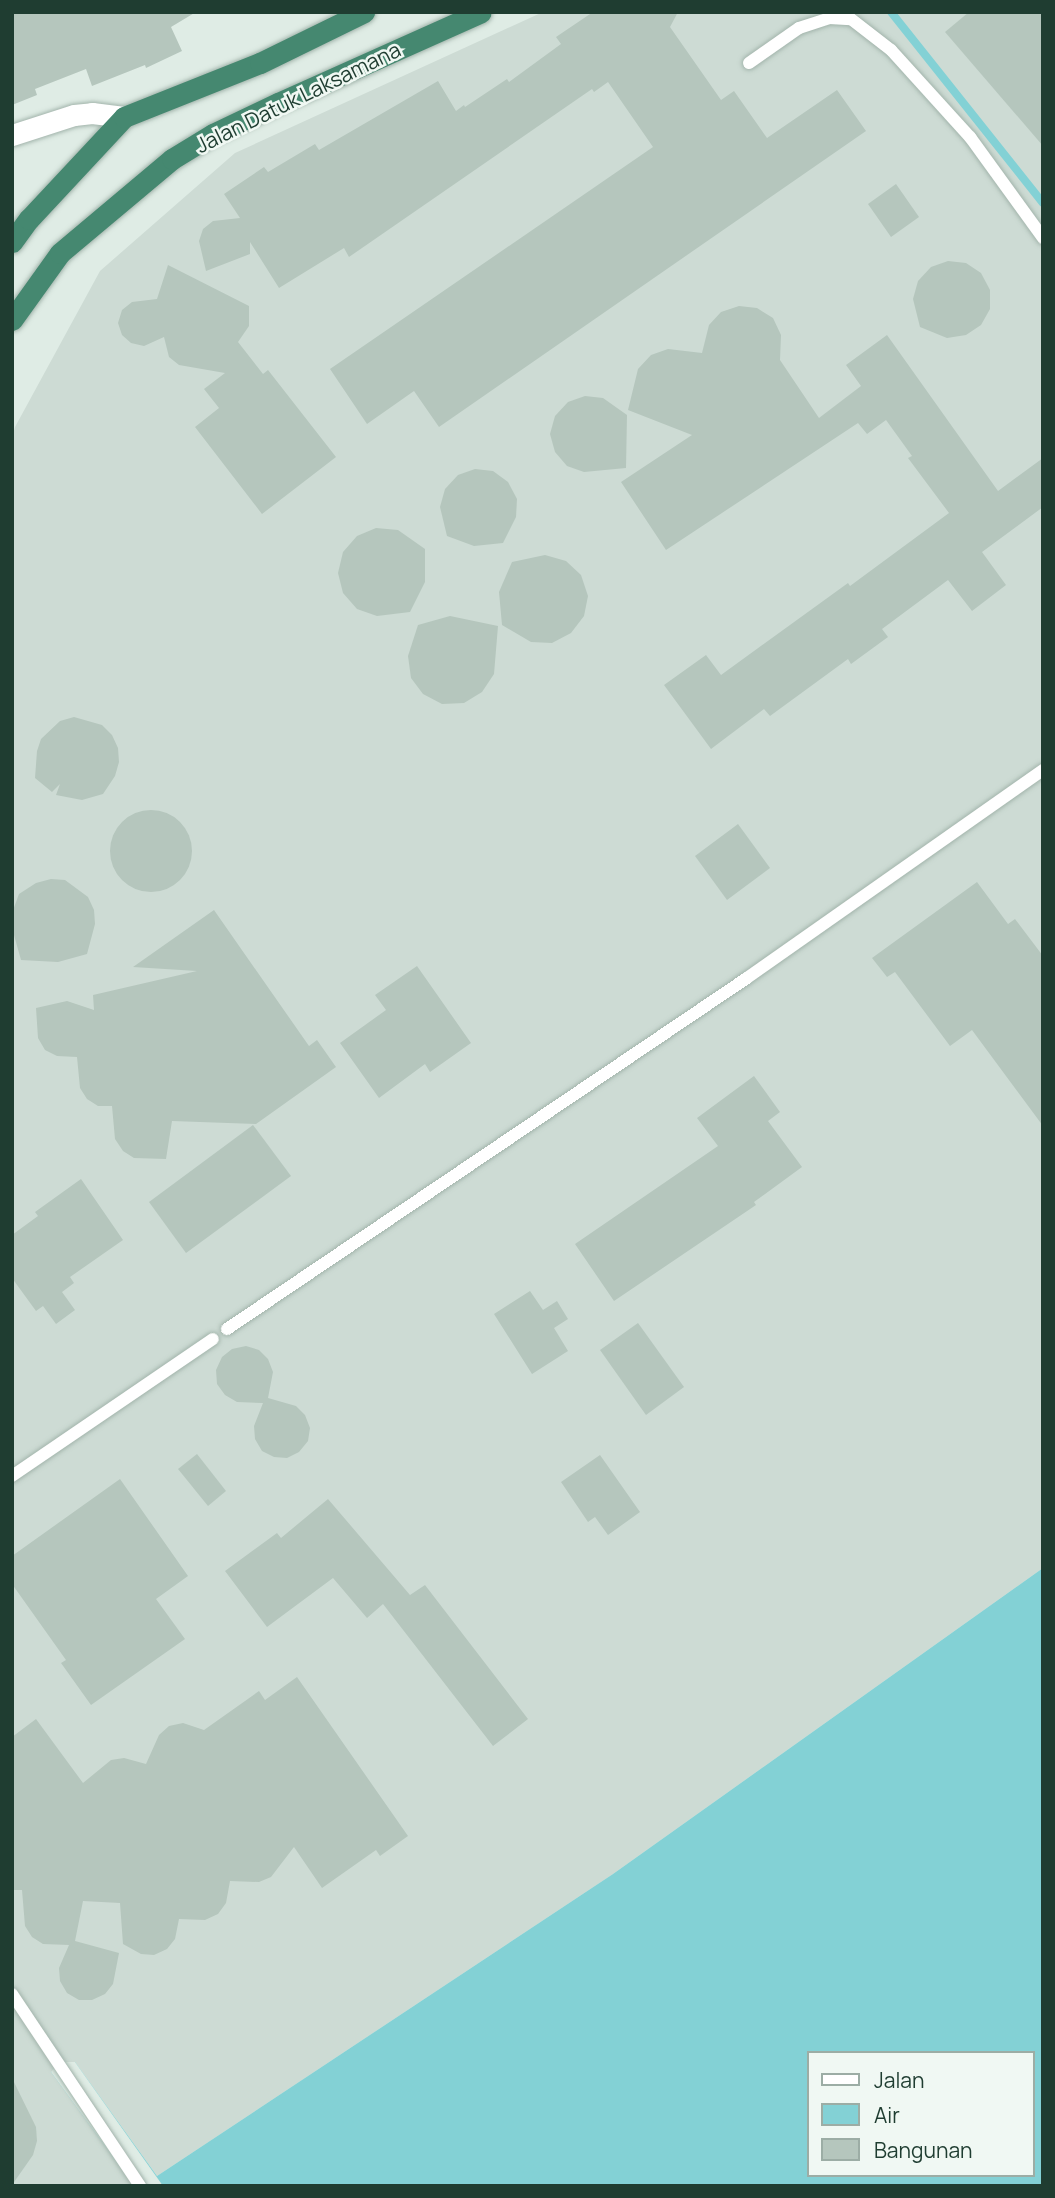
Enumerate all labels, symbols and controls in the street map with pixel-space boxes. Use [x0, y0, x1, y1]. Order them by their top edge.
street label: Jalan Datuk Laksamana [191, 36, 405, 158]
legend [806, 2051, 1034, 2177]
text: Jalan [874, 2066, 924, 2094]
text: Air [874, 2101, 900, 2129]
text: Bangunan [874, 2136, 973, 2164]

